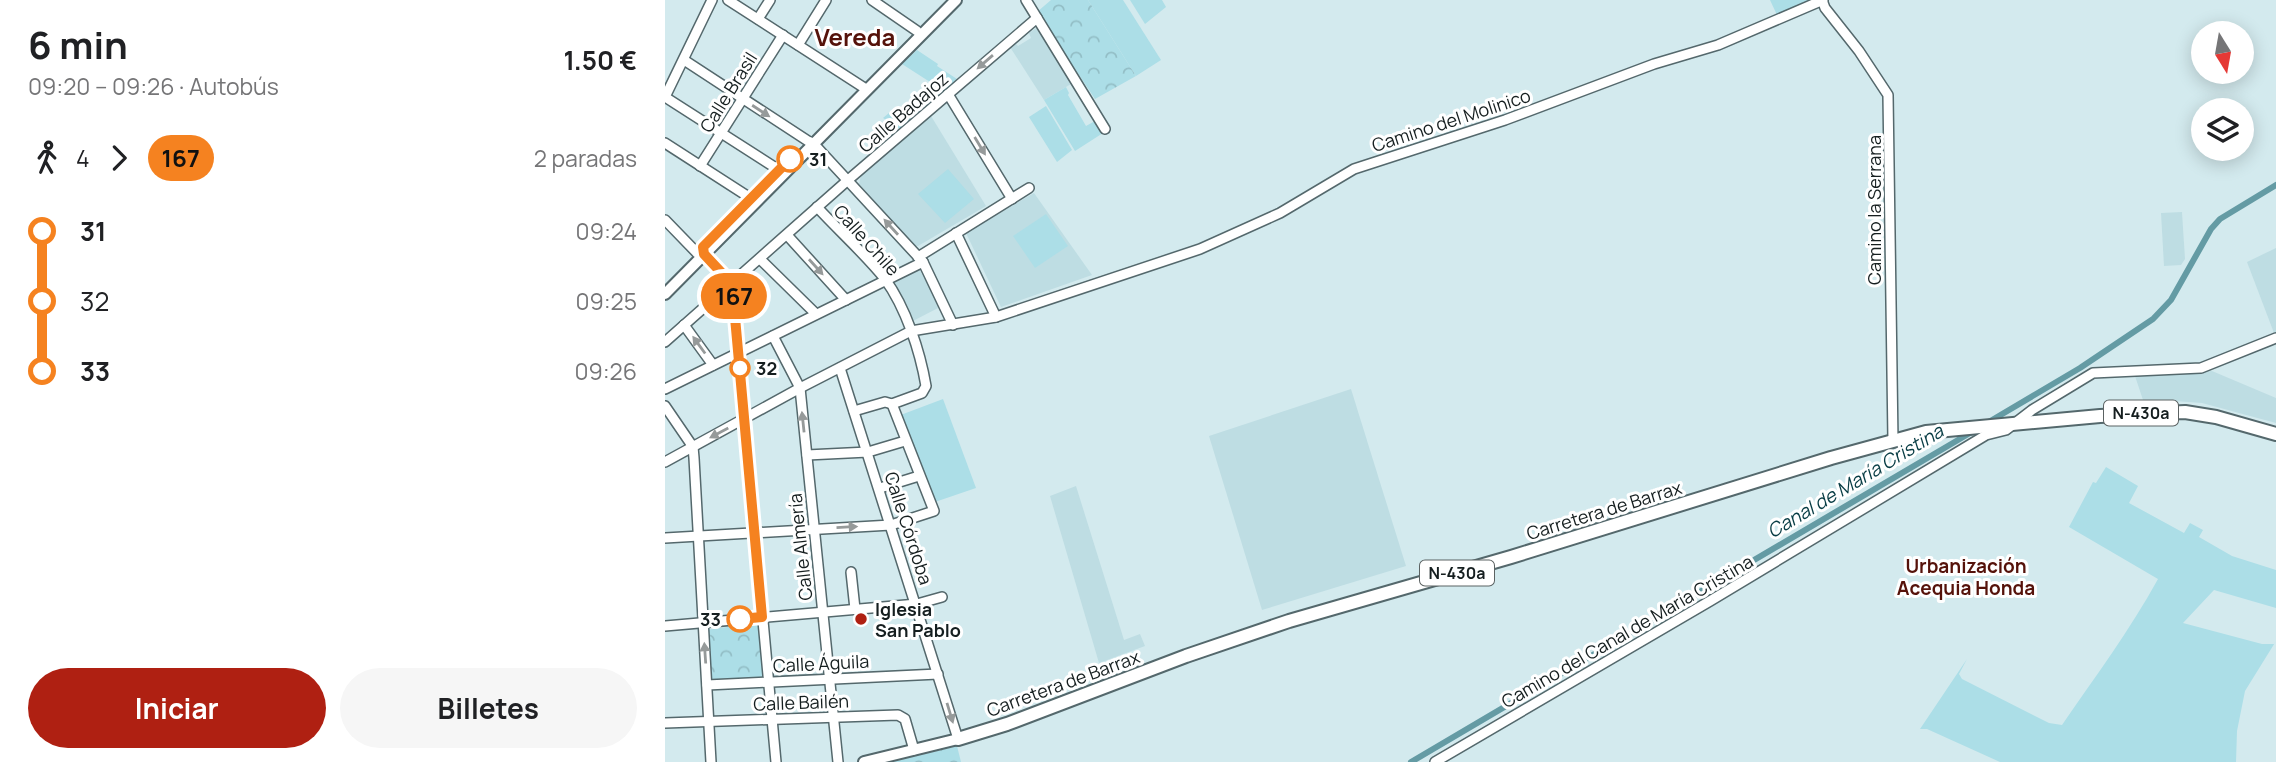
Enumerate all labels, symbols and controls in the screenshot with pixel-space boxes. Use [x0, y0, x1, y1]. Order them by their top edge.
text: 6 min [28, 18, 128, 70]
district label: Vereda [815, 20, 895, 53]
north arrow [2191, 21, 2254, 84]
map controls [2191, 21, 2254, 161]
text: 1.50 € [563, 42, 637, 78]
street label: Calle Brasil [694, 47, 762, 137]
one-way arrow [976, 54, 993, 69]
street label: Calle Badajoz [853, 66, 953, 158]
text: 09:20 – 09:26 · Autobús [28, 70, 279, 102]
street label: Camino del Molinico [1369, 83, 1533, 157]
button: layers [2191, 98, 2254, 161]
one-way arrow [751, 104, 771, 117]
street label: Camino la Serrana [1862, 135, 1886, 285]
one-way arrow [974, 137, 987, 156]
icon: walk [28, 139, 66, 177]
icon: forward [100, 139, 138, 177]
text: 167 [162, 141, 200, 174]
text: 4 [76, 142, 90, 174]
text: 2 paradas [534, 142, 637, 174]
marker: 31 [777, 146, 803, 172]
place label: 31 [809, 147, 827, 171]
street label: Calle Chile [829, 199, 905, 281]
text: 31 [80, 213, 107, 249]
text: 09:24 [576, 215, 637, 247]
one-way arrow [883, 218, 899, 236]
one-way arrow [808, 258, 824, 275]
line badge: 167 [694, 273, 774, 319]
text: 167 [715, 279, 753, 312]
text: 32 [80, 283, 109, 319]
text: 09:25 [575, 285, 637, 317]
one-way arrow [692, 336, 706, 354]
text: 33 [80, 353, 110, 389]
text: 09:26 [574, 355, 637, 387]
place label: 32 [756, 356, 777, 380]
marker: 32 [730, 358, 750, 378]
road number: N-430a [2104, 400, 2178, 426]
one-way arrow [798, 410, 809, 432]
water label: Canal de María Cristina [1762, 417, 1949, 544]
one-way arrow [709, 427, 728, 439]
street label: Calle Córdoba [879, 469, 939, 587]
street label: Carretera de Barrax [1523, 475, 1685, 545]
street label: Calle Almería [782, 492, 818, 602]
one-way arrow [836, 522, 858, 533]
street label: Camino del Canal de María Cristina [1497, 549, 1757, 713]
district label: Urbanización Acequia Honda [1897, 553, 2035, 601]
road number: N-430a [1420, 560, 1494, 586]
place label: Iglesia San Pablo [875, 597, 961, 642]
marker: 33 [727, 606, 753, 632]
place label: 33 [700, 607, 721, 631]
marker: Iglesia San Pablo [853, 611, 869, 627]
one-way arrow [699, 642, 710, 664]
street label: Carretera de Barrax [983, 644, 1143, 722]
street label: Calle Águila [772, 648, 870, 678]
button: Iniciar [28, 668, 326, 748]
button: Billetes [340, 668, 637, 748]
street label: Calle Bailén [753, 688, 849, 716]
one-way arrow [945, 702, 956, 723]

